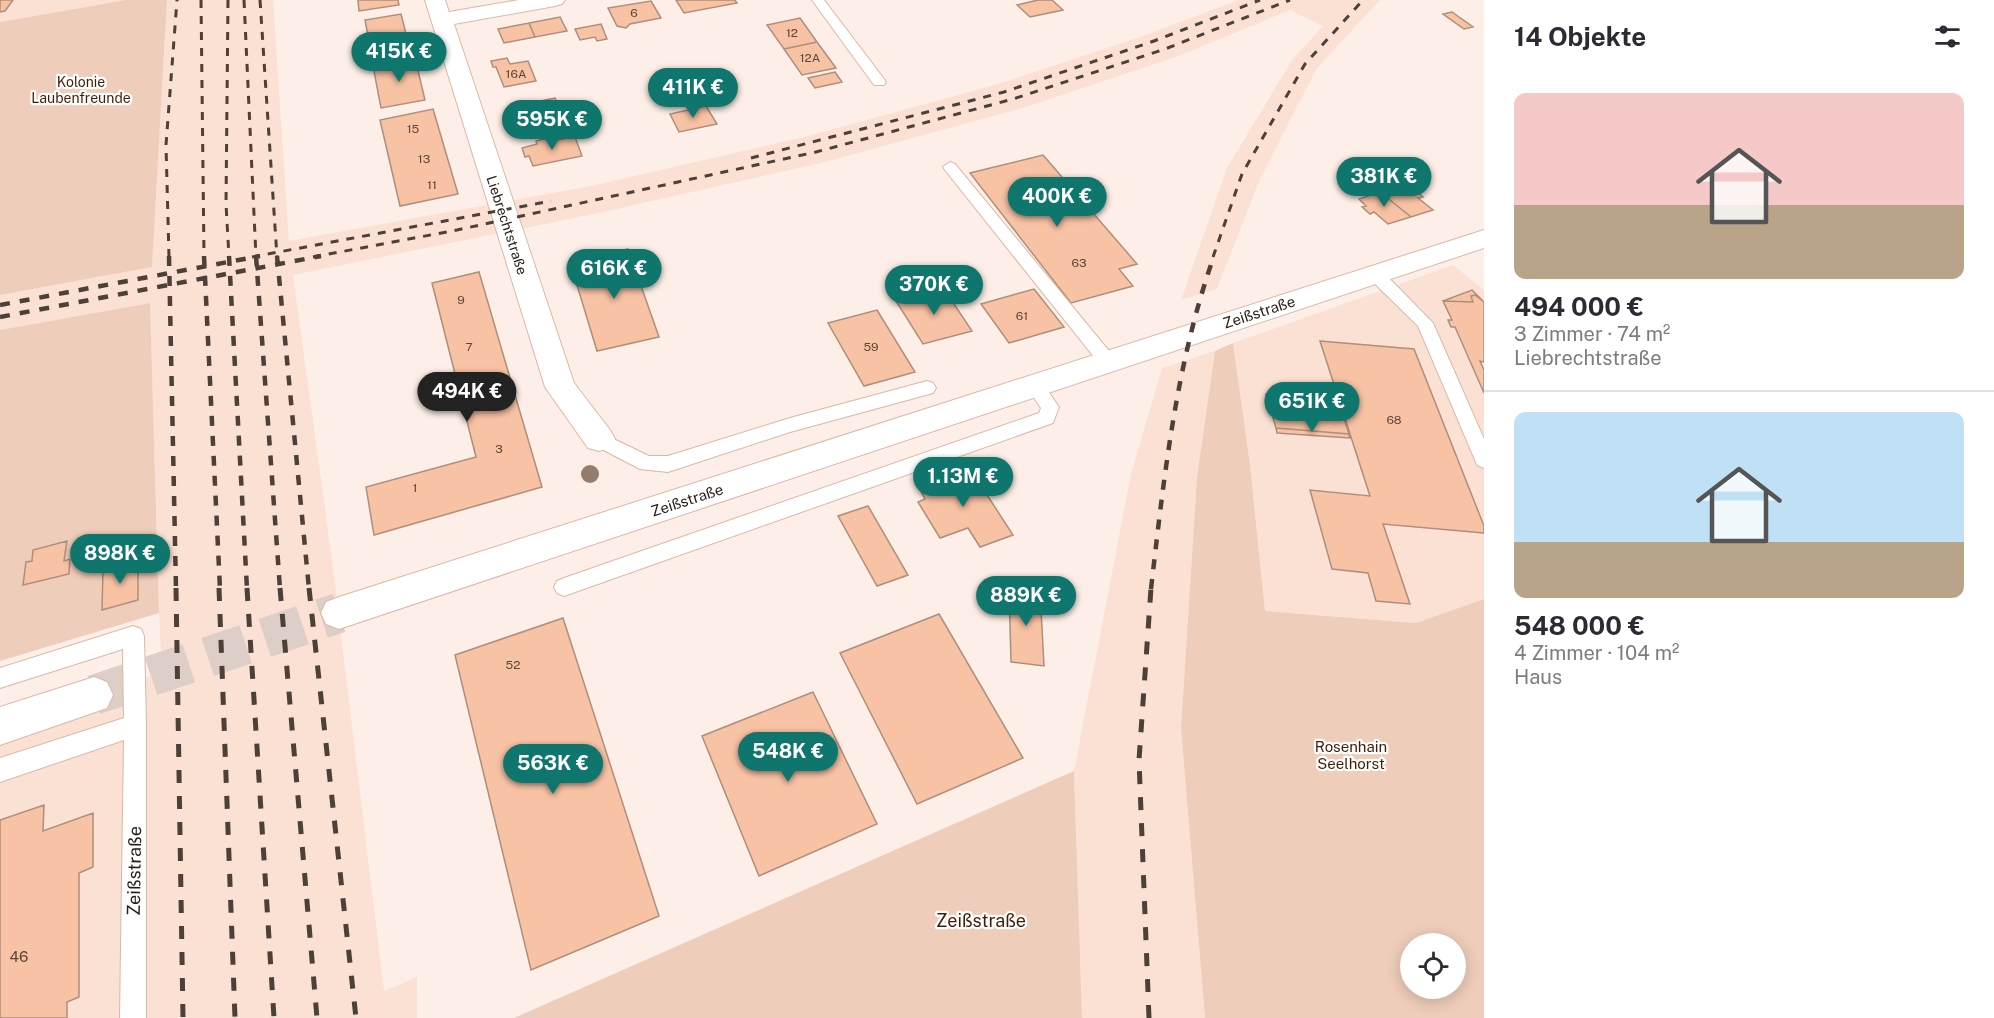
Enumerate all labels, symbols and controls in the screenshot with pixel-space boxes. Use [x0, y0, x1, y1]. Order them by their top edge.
house number: 6 [630, 6, 638, 20]
icon: filters [1931, 20, 1964, 53]
text: 14 Objekte [1514, 21, 1646, 52]
house number: 12 [786, 26, 798, 40]
pin: 415K € [350, 32, 448, 83]
text: 415K € [365, 39, 433, 63]
house number: 12A [800, 51, 821, 65]
house number: 16A [506, 67, 527, 81]
pin: 411K € [644, 68, 742, 119]
park label: Kolonie Laubenfreunde [31, 74, 131, 106]
text: 411K € [662, 75, 724, 99]
pin: 595K € [503, 100, 601, 151]
text: 595K € [516, 107, 588, 131]
house number: 15 [407, 122, 420, 136]
icon: home [1685, 132, 1793, 240]
house number: 13 [418, 152, 430, 166]
pin: 381K € [1335, 157, 1433, 208]
text: 381K € [1350, 164, 1418, 188]
street label: Liebrechtstraße [483, 173, 531, 277]
pin: 400K € [1008, 177, 1106, 228]
house number: 11 [427, 178, 437, 192]
text: 400K € [1022, 184, 1092, 208]
pin: 616K € [565, 249, 663, 300]
text: 616K € [581, 256, 647, 280]
house number: 63 [1072, 256, 1086, 270]
pin: 370K € [885, 265, 983, 316]
text: 370K € [899, 272, 969, 296]
text: 494 000 € [1514, 291, 1644, 322]
street label: Zeißstraße [1221, 292, 1297, 332]
house number: 9 [457, 293, 465, 307]
house number: 61 [1016, 309, 1028, 323]
text: 3 Zimmer · 74 m² [1514, 322, 1670, 346]
house number: 7 [465, 340, 473, 354]
house number: 59 [863, 340, 879, 354]
text: Liebrechtstraße [1514, 346, 1662, 370]
pin: 494K € [418, 372, 516, 423]
text: 494K € [431, 379, 503, 403]
pin: 651K € [1263, 382, 1361, 433]
text: 651K € [1278, 389, 1346, 413]
house number: 68 [1386, 413, 1402, 427]
house number: 3 [495, 442, 503, 456]
icon: home [1685, 451, 1793, 559]
pin: 1.13M € [908, 457, 1018, 508]
text: 1.13M € [927, 464, 999, 488]
street label: Zeißstraße [649, 480, 725, 520]
house number: 1 [413, 481, 417, 495]
pin: 898K € [71, 534, 169, 585]
text: 898K € [84, 541, 156, 565]
pin: 889K € [977, 576, 1075, 627]
text: 889K € [990, 583, 1062, 607]
text: 548 000 € [1514, 610, 1645, 641]
text: 4 Zimmer · 104 m² [1514, 641, 1679, 665]
house number: 52 [506, 658, 520, 672]
text: Haus [1514, 665, 1562, 689]
pin: 548K € [739, 732, 837, 783]
park label: Rosenhain Seelhorst [1315, 738, 1387, 772]
text: 548K € [752, 739, 824, 763]
pin: 563K € [504, 744, 602, 795]
text: 563K € [517, 751, 589, 775]
street label: Zeißstraße [123, 826, 145, 916]
park label: Zeißstraße [936, 910, 1026, 931]
map controls [1400, 933, 1466, 999]
button: locate [1400, 933, 1466, 999]
house number: 46 [10, 948, 28, 965]

